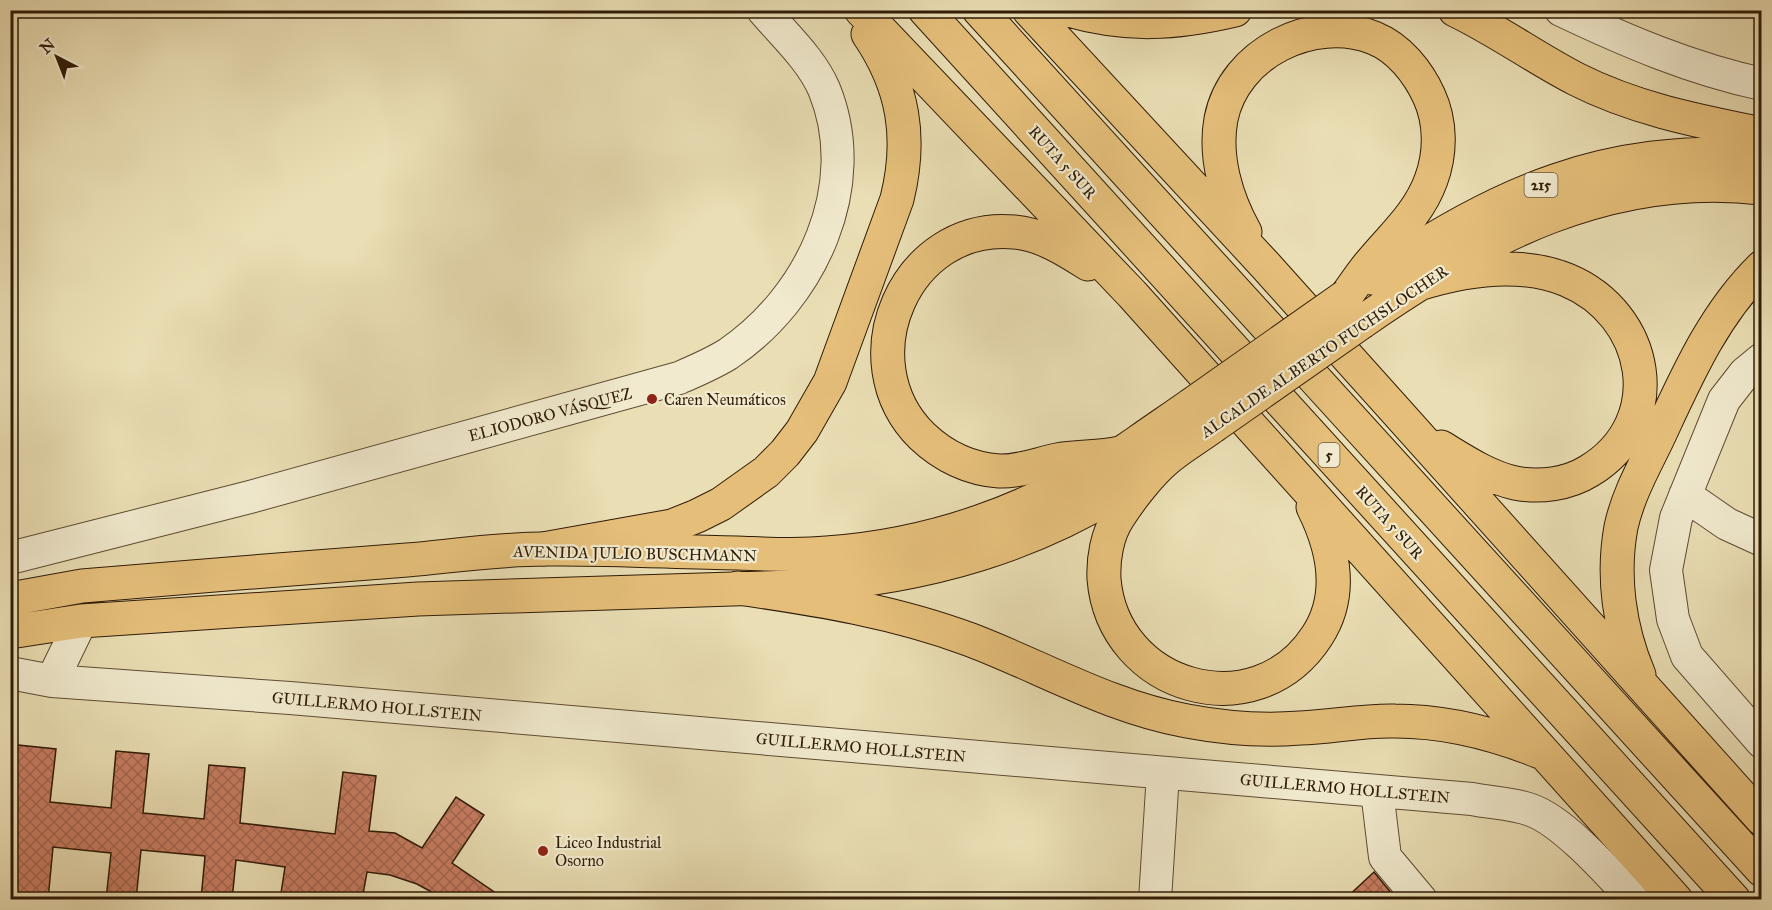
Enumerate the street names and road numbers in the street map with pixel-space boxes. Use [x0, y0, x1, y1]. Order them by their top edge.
street label: RUTA 5 SUR [1025, 122, 1101, 204]
road number: 215 [1524, 173, 1558, 197]
street label: ALCALDE ALBERTO FUCHSLOCHER [1196, 261, 1452, 442]
street label: ELIODORO VÁSQUEZ [466, 383, 634, 445]
road number: 5 [1318, 443, 1340, 467]
street label: RUTA 5 SUR [1352, 482, 1428, 564]
street label: AVENIDA JULIO BUSCHMANN [512, 542, 757, 566]
street label: GUILLERMO HOLLSTEIN [271, 688, 483, 725]
street label: GUILLERMO HOLLSTEIN [755, 729, 967, 766]
street label: GUILLERMO HOLLSTEIN [1239, 770, 1451, 807]

